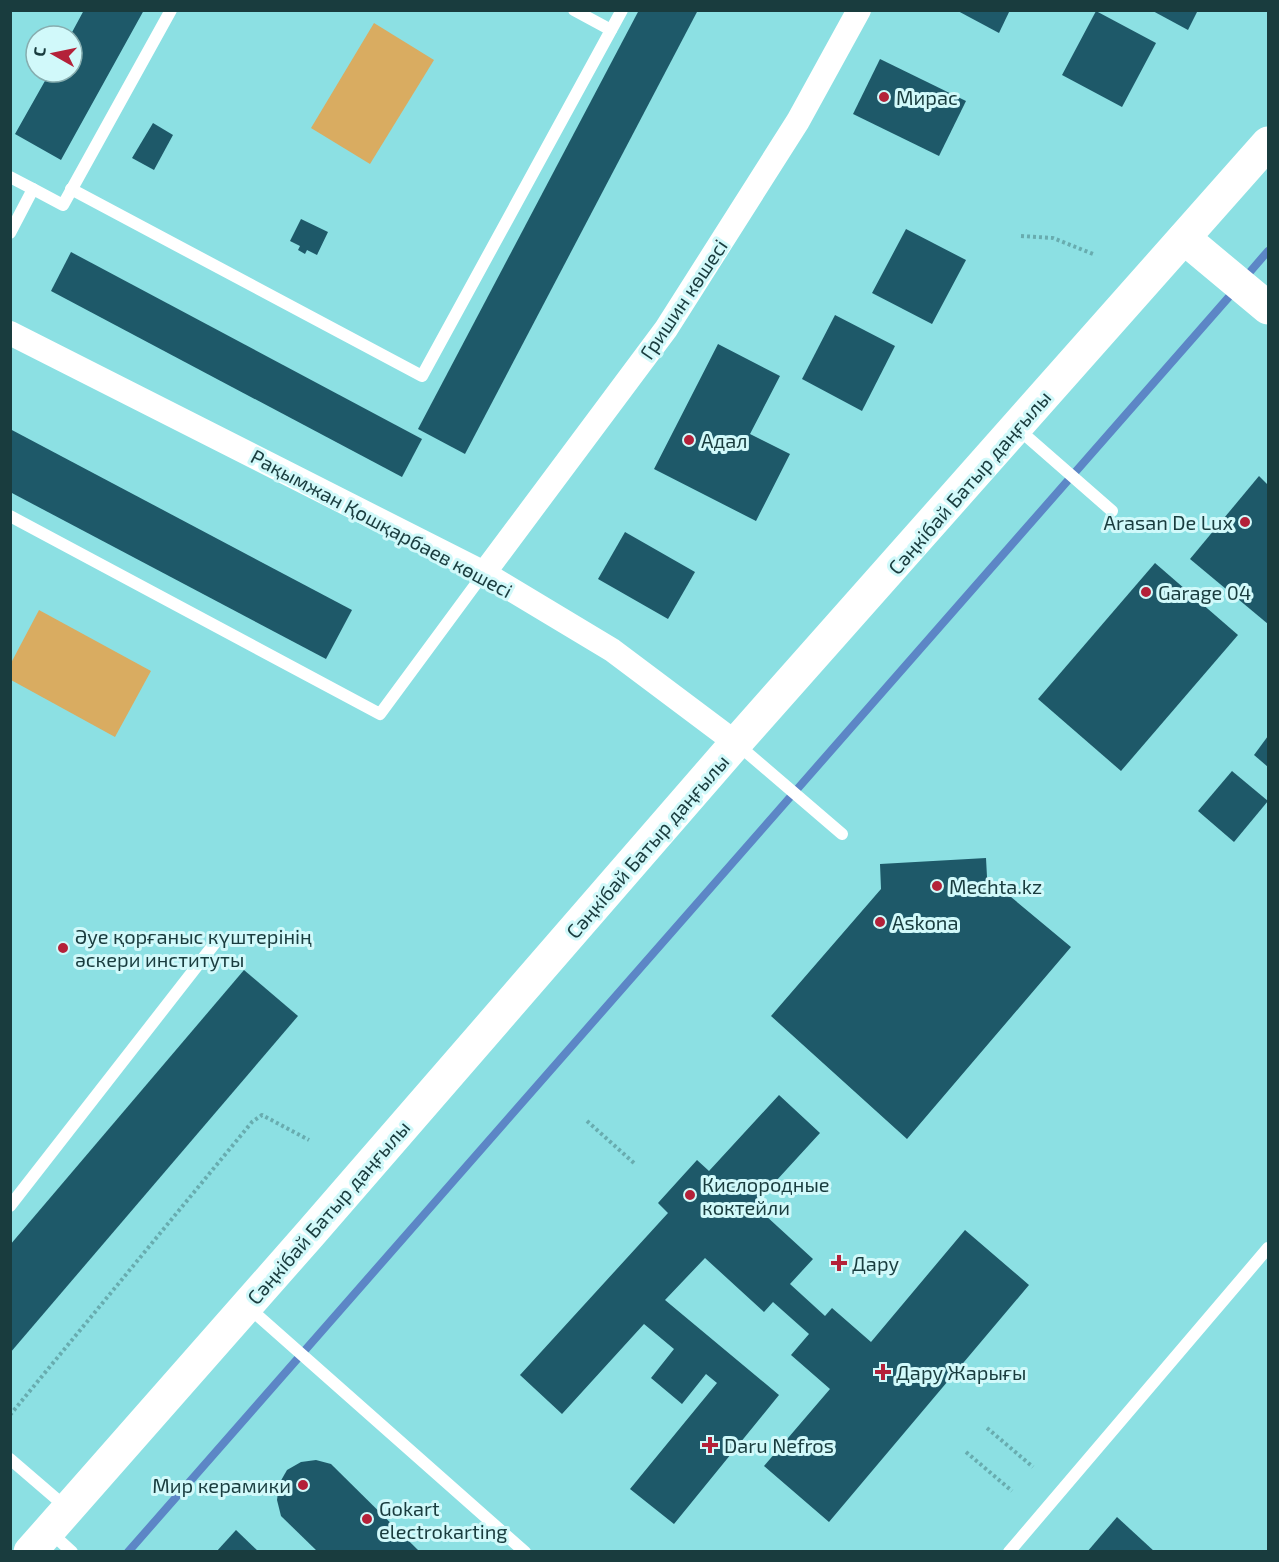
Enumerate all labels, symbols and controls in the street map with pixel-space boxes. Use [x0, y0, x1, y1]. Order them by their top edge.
north arrow [24, 24, 84, 84]
text: С [29, 45, 49, 58]
place label: Мирас [896, 85, 958, 109]
marker: Мирас [877, 90, 891, 104]
street label: Гришин көшесі [634, 234, 732, 364]
street label: Сәңкібай Батыр даңғылы [883, 385, 1055, 579]
place label: Адал [701, 428, 747, 452]
marker: Адал [682, 433, 696, 447]
street label: Рақымжан Қошқарбаев көшесі [247, 444, 517, 602]
place label: Arasan De Lux [1104, 510, 1233, 534]
marker: Arasan De Lux [1238, 515, 1252, 529]
place label: Garage 04 [1158, 580, 1251, 604]
marker: Garage 04 [1139, 585, 1153, 599]
street label: Сәңкібай Батыр даңғылы [561, 749, 733, 943]
place label: Mechta.kz [949, 874, 1042, 898]
marker: Mechta.kz [930, 879, 944, 893]
place label: Askona [892, 910, 958, 934]
marker: Askona [873, 915, 887, 929]
place label: Әуе қорғаныс күштерінің әскери институты [75, 924, 312, 972]
marker: Әуе қорғаныс күштерінің әскери институты [56, 941, 70, 955]
street label: Сәңкібай Батыр даңғылы [242, 1115, 414, 1309]
place label: Кислородные коктейли [702, 1172, 830, 1219]
marker: Кислородные коктейли [683, 1188, 697, 1202]
place label: Дару [852, 1251, 899, 1276]
marker: Дару [830, 1254, 848, 1272]
place label: Дару Жарығы [896, 1360, 1027, 1385]
marker: Дару Жарығы [874, 1363, 892, 1381]
place label: Daru Nefros [724, 1433, 834, 1457]
marker: Daru Nefros [701, 1436, 719, 1454]
place label: Мир керамики [152, 1473, 291, 1497]
marker: Мир керамики [296, 1478, 310, 1492]
place label: Gokart electrokarting [379, 1496, 507, 1543]
marker: Gokart electrokarting [360, 1512, 374, 1526]

